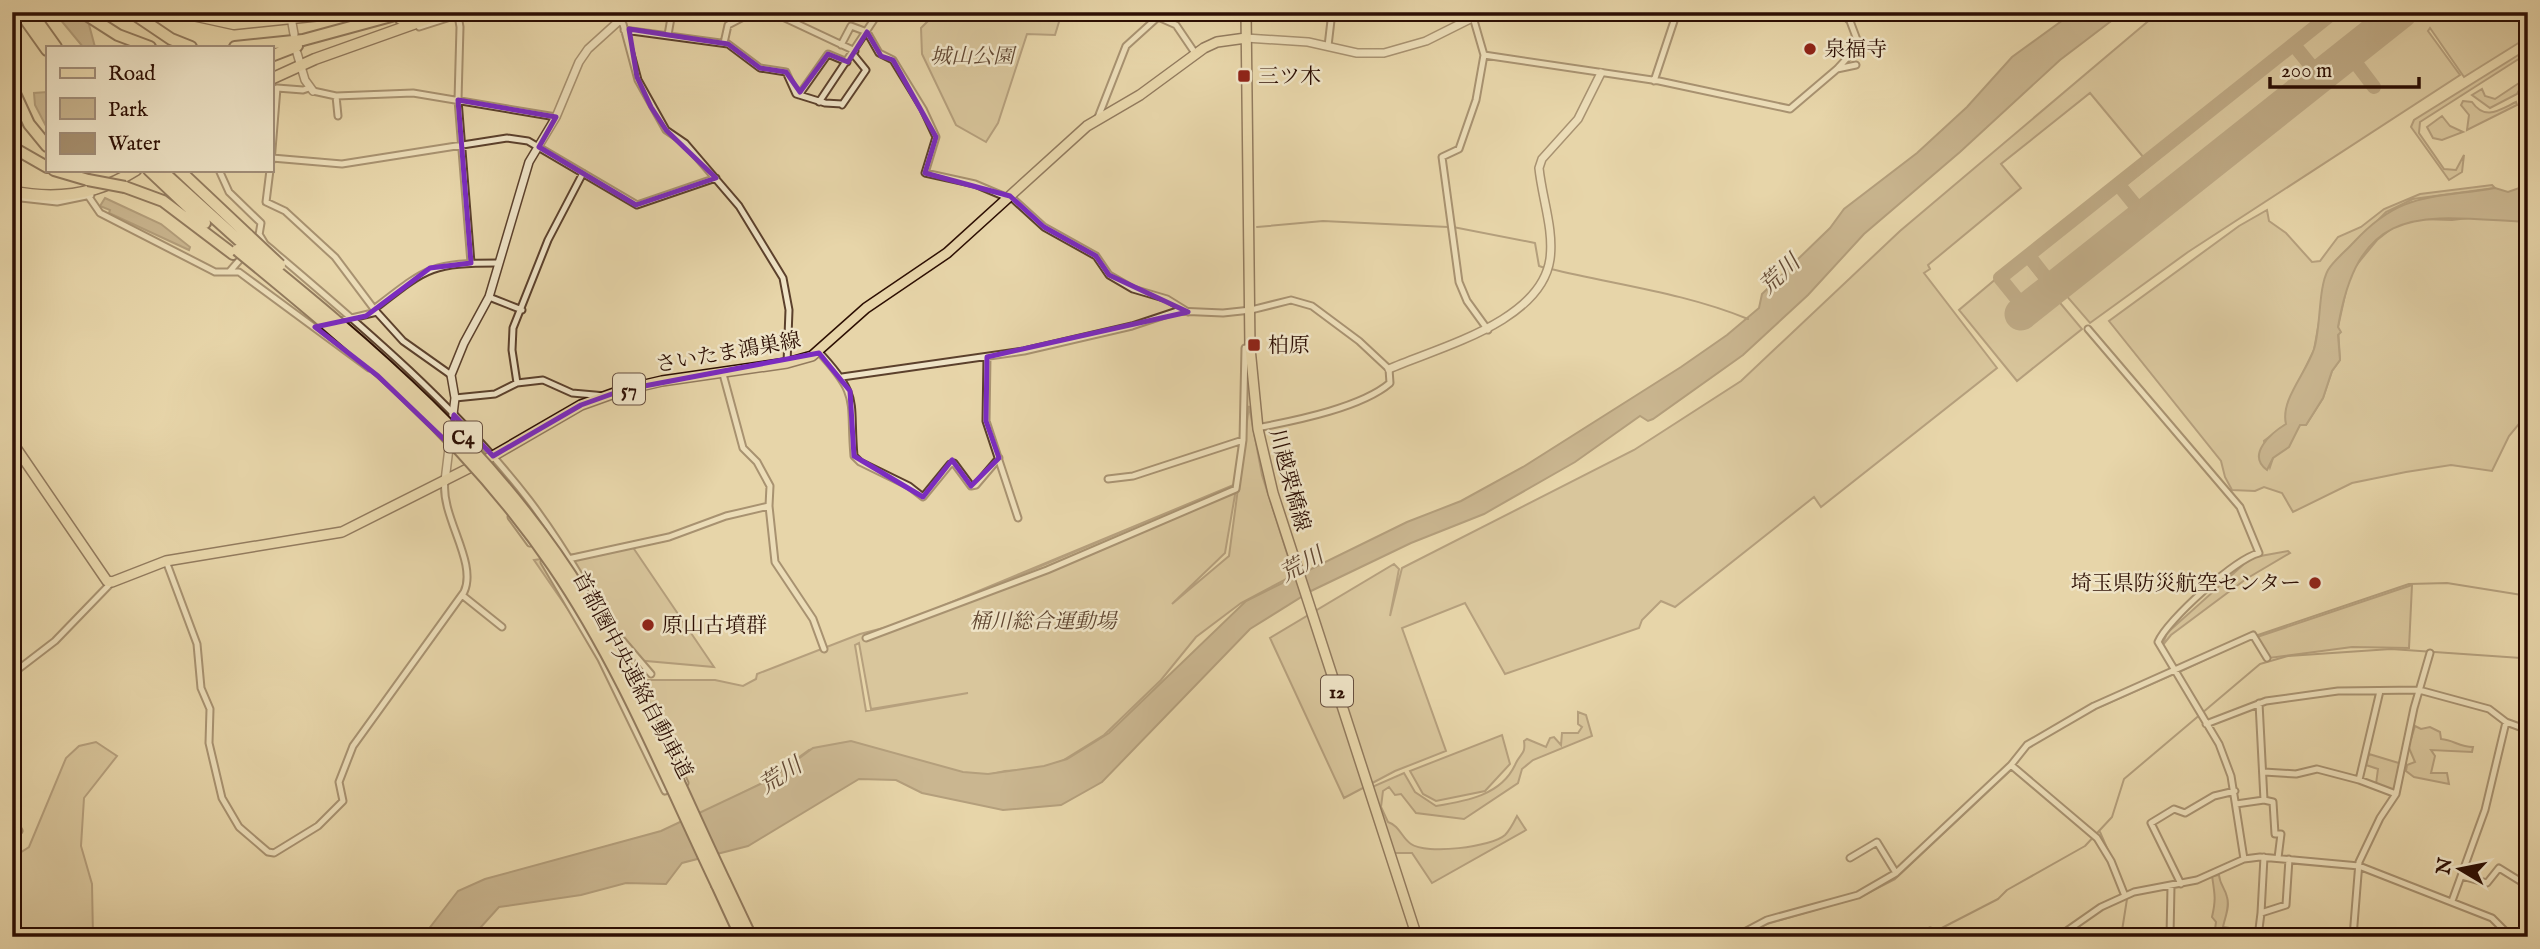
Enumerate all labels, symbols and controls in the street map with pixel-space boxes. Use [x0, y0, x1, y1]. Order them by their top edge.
place label: 泉福寺 [1824, 37, 1887, 64]
marker: 泉福寺 [1802, 41, 1818, 57]
park label: 城山公園 [930, 44, 1017, 71]
legend [46, 46, 273, 172]
scale bar [2270, 46, 2419, 90]
text: 200 m [2281, 58, 2332, 85]
text: Road [108, 61, 156, 88]
place label: 三ツ木 [1258, 64, 1321, 91]
marker: 三ツ木 [1236, 68, 1252, 84]
text: Park [108, 97, 149, 124]
text: Water [108, 131, 161, 158]
water label: 荒川 [1753, 247, 1809, 301]
street label: さいたま鴻巣線 [654, 327, 803, 380]
place label: 柏原 [1268, 333, 1310, 360]
marker: 柏原 [1246, 337, 1262, 353]
road number: 57 [613, 374, 645, 404]
road number: C4 [444, 422, 482, 452]
street label: 川越栗橋線 [1262, 426, 1315, 535]
water label: 荒川 [1275, 540, 1331, 589]
street label: 首都圏中央連絡自動車道 [566, 567, 698, 784]
place label: 埼玉県防災航空センター [2071, 571, 2301, 598]
marker: 埼玉県防災航空センター [2307, 575, 2323, 591]
park label: 桶川総合運動場 [970, 609, 1118, 636]
place label: 原山古墳群 [662, 613, 767, 640]
marker: 原山古墳群 [640, 617, 656, 633]
road number: 12 [1321, 676, 1353, 706]
water label: 荒川 [754, 750, 811, 801]
north arrow [2424, 834, 2494, 904]
text: N [2432, 856, 2459, 878]

